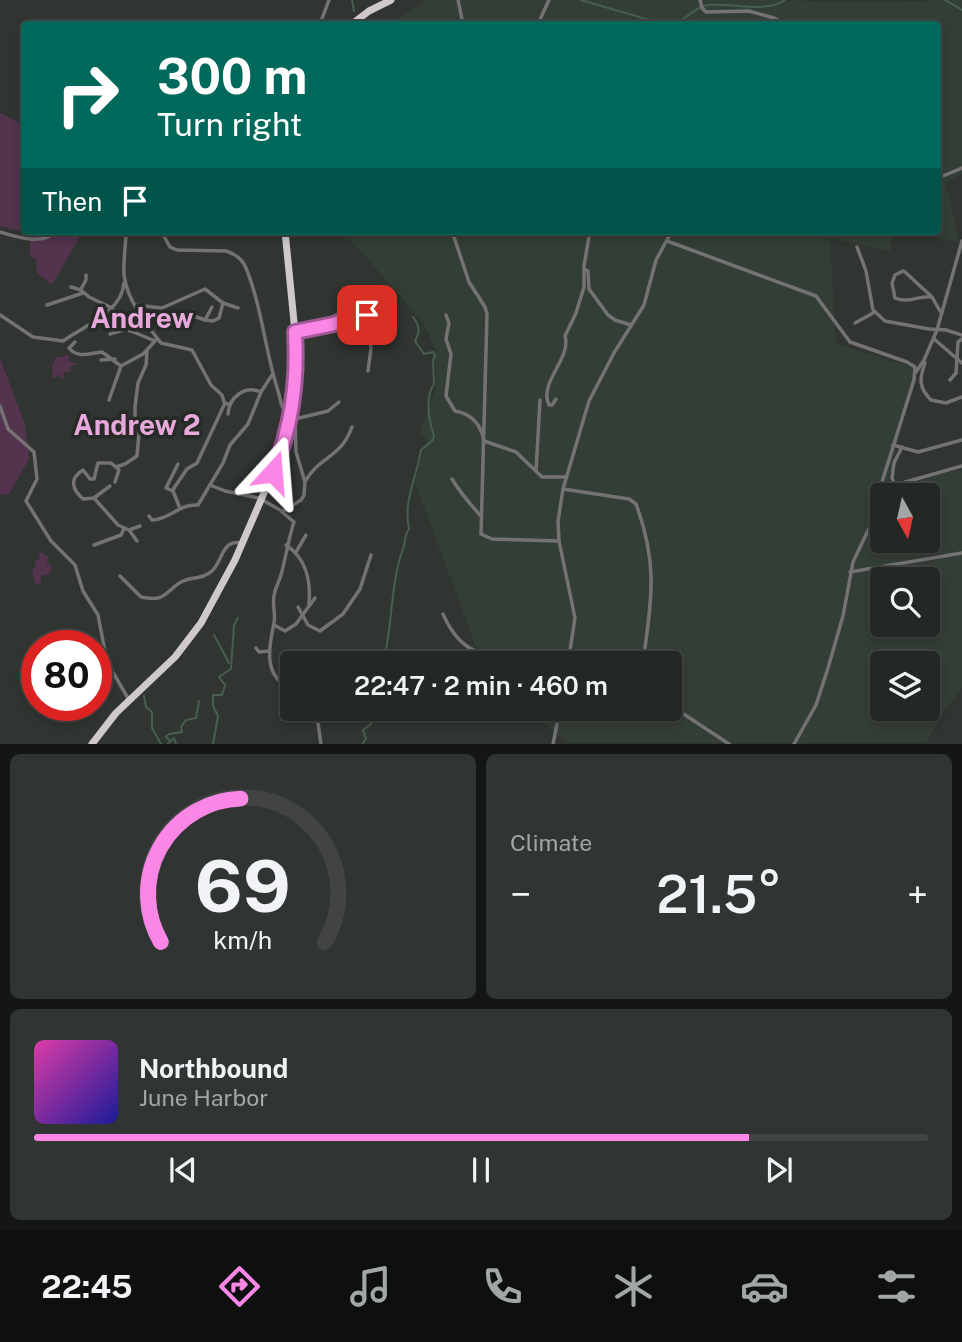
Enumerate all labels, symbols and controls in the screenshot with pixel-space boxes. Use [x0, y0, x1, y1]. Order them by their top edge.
text: 300 m [157, 47, 307, 105]
icon: right [42, 49, 133, 140]
text: Turn right [157, 106, 302, 143]
icon: arrive [116, 182, 154, 220]
text: Then [42, 186, 102, 217]
pin [337, 285, 397, 345]
icon: arrive [348, 296, 386, 334]
district label: Andrew [90, 301, 194, 334]
district label: Andrew 2 [73, 408, 201, 441]
position arrow [236, 435, 310, 509]
north arrow [870, 483, 940, 553]
map controls [870, 483, 940, 721]
button: search [870, 567, 940, 637]
speed limit sign: 80 [21, 630, 112, 721]
button: layers [870, 651, 940, 721]
text: 22:47 · 2 min · 460 m [354, 670, 608, 701]
text: Climate [510, 829, 592, 856]
text: 69 [195, 844, 291, 929]
text: 21.5° [656, 864, 782, 925]
text: − [510, 872, 531, 917]
text: + [907, 872, 928, 917]
text: km/h [214, 925, 272, 955]
text: Northbound [139, 1053, 288, 1084]
text: June Harbor [139, 1084, 268, 1111]
icon: previous [164, 1151, 202, 1189]
icon: pause [462, 1151, 500, 1189]
icon: next [760, 1151, 798, 1189]
icon: directions [215, 1262, 264, 1311]
icon: music [346, 1262, 395, 1311]
icon: phone [478, 1262, 527, 1311]
icon: climate [609, 1262, 658, 1311]
icon: car [740, 1262, 789, 1311]
icon: filters [872, 1262, 921, 1311]
text: 22:45 [41, 1268, 133, 1305]

